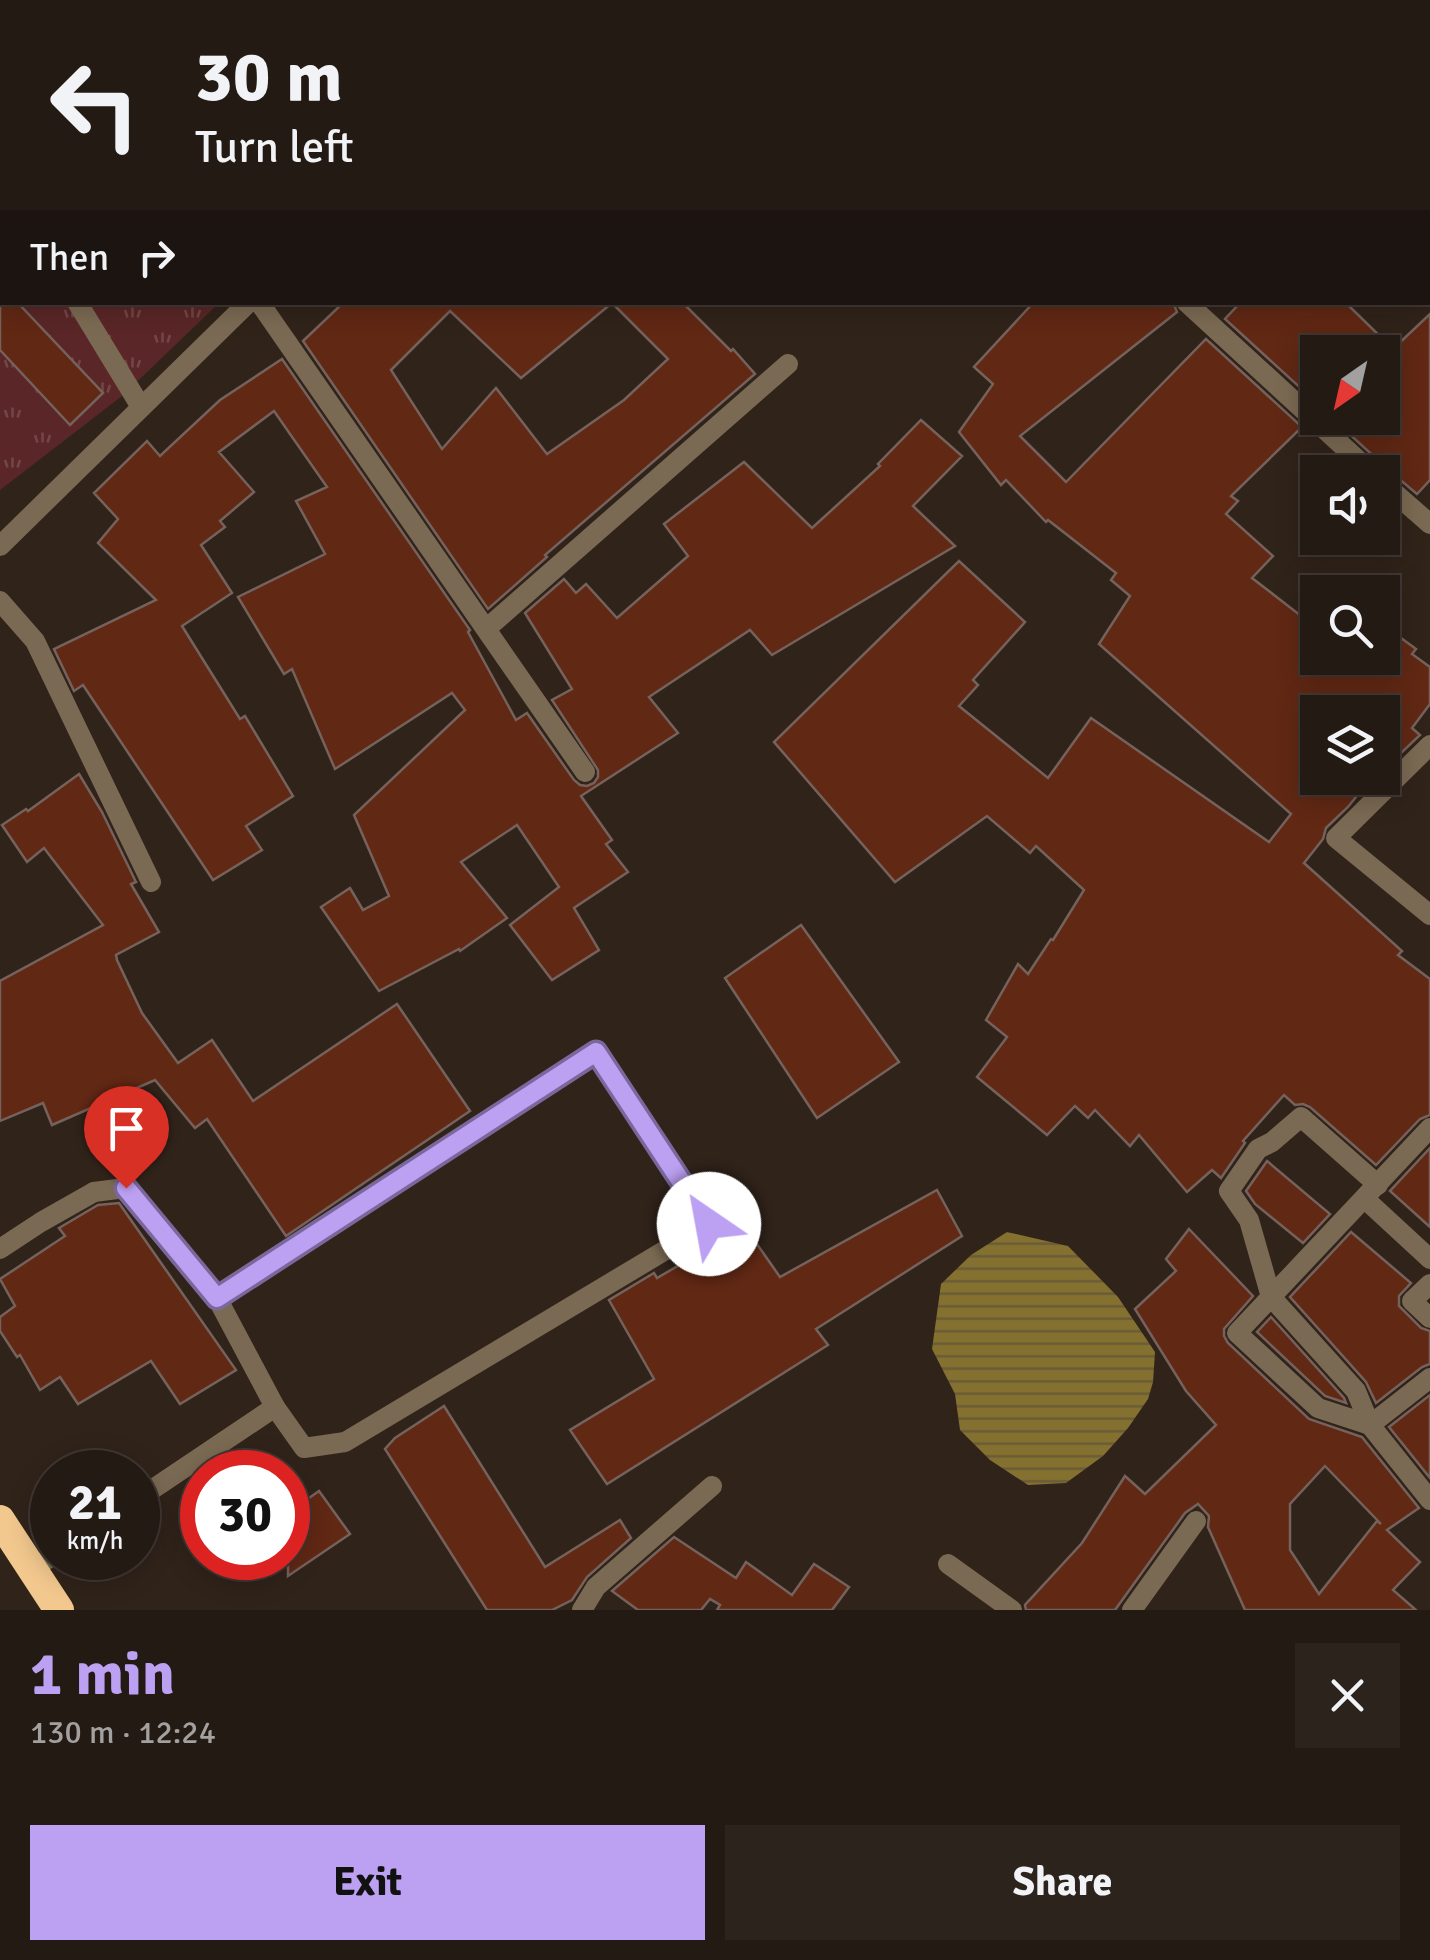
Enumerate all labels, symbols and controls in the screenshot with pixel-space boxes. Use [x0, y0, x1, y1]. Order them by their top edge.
text: 30 m [195, 34, 343, 120]
icon: left [30, 40, 160, 170]
text: Turn left [195, 120, 354, 175]
icon: right [129, 230, 184, 285]
text: Then [30, 234, 109, 281]
north arrow [1300, 335, 1400, 435]
map controls [1300, 335, 1400, 795]
button: sound [1300, 455, 1400, 555]
button: search [1300, 575, 1400, 675]
button: layers [1300, 695, 1400, 795]
pin [84, 1086, 169, 1189]
icon: arrive [99, 1101, 154, 1156]
position arrow [657, 1172, 761, 1276]
speed limit sign: 30 [180, 1450, 310, 1580]
text: 21 [68, 1472, 122, 1534]
text: km/h [67, 1525, 123, 1556]
text: 1 min [30, 1638, 175, 1712]
button: close [1295, 1643, 1400, 1748]
text: 130 m · 12:24 [30, 1713, 216, 1752]
button: Exit [30, 1825, 705, 1940]
button: Share [725, 1825, 1400, 1940]

